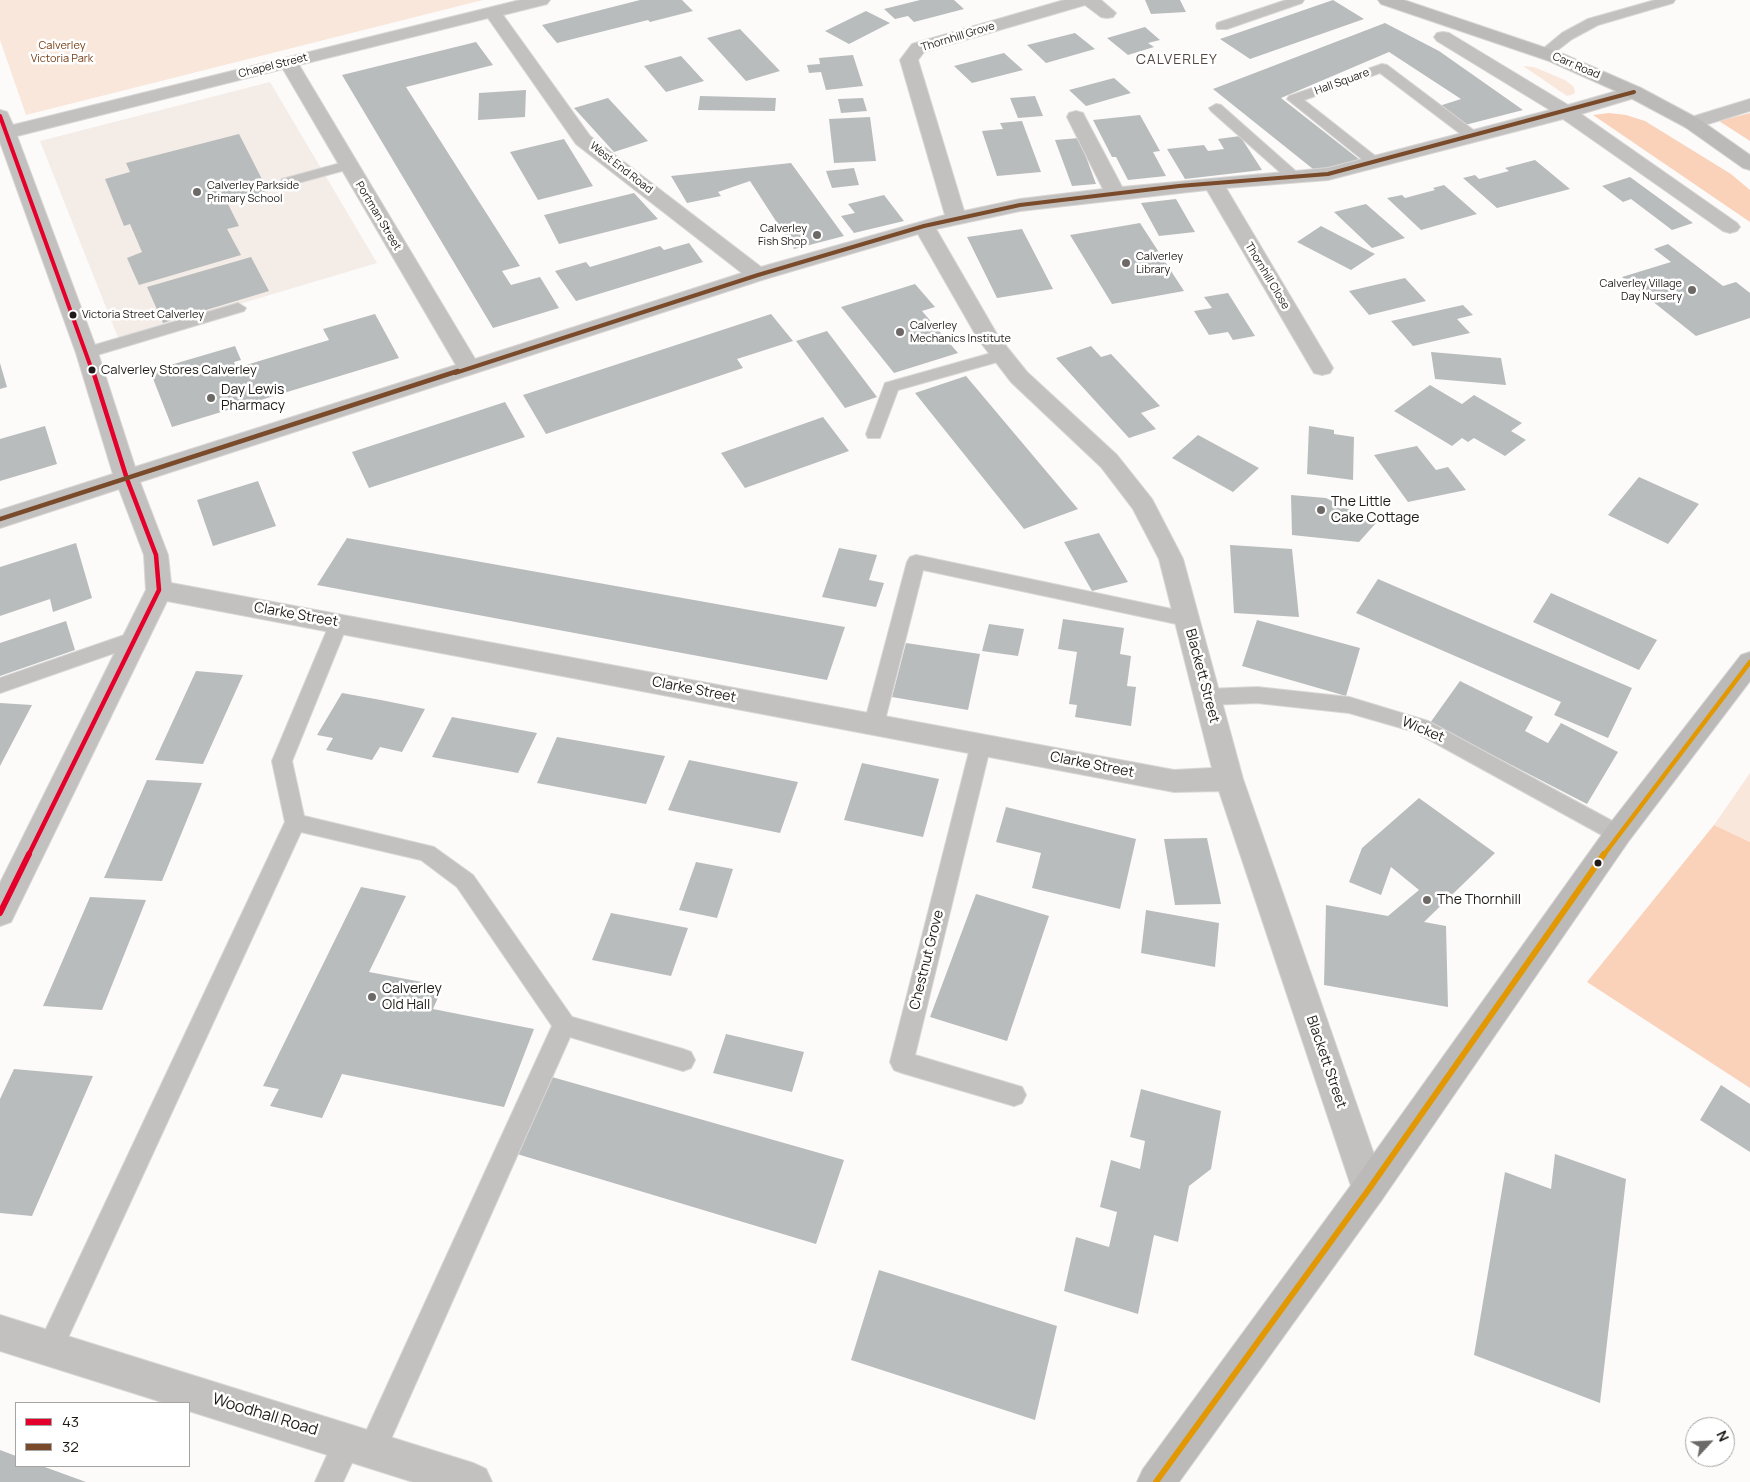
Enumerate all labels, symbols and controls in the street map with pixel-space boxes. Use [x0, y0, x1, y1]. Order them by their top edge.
street label: Thornhill Grove [920, 20, 996, 54]
park label: Calverley Victoria Park [31, 39, 93, 65]
street label: Carr Road [1550, 50, 1602, 82]
street label: Chapel Street [237, 51, 309, 81]
district label: CALVERLEY [1135, 52, 1219, 68]
street label: Hall Square [1313, 66, 1371, 98]
street label: West End Road [587, 139, 655, 197]
place label: Calverley Parkside Primary School [207, 179, 299, 205]
street label: Portman Street [352, 179, 404, 253]
marker: Calverley Parkside Primary School [191, 186, 203, 198]
place label: Calverley Fish Shop [758, 222, 807, 248]
marker: Calverley Fish Shop [811, 229, 823, 241]
street label: Thornhill Close [1242, 240, 1292, 312]
place label: Calverley Library [1136, 250, 1183, 276]
marker: Calverley Library [1120, 257, 1132, 269]
place label: Calverley Village Day Nursery [1600, 277, 1682, 303]
marker: Calverley Village Day Nursery [1686, 284, 1698, 296]
place label: Victoria Street Calverley [82, 308, 204, 322]
marker: Victoria Street Calverley [68, 310, 78, 320]
place label: Calverley Mechanics Institute [910, 319, 1011, 345]
marker: Calverley Mechanics Institute [894, 326, 906, 338]
place label: Calverley Stores Calverley [101, 362, 257, 378]
marker: Calverley Stores Calverley [87, 365, 97, 375]
place label: Day Lewis Pharmacy [221, 382, 285, 414]
marker: Day Lewis Pharmacy [205, 392, 217, 404]
place label: The Little Cake Cottage [1331, 494, 1420, 526]
marker: The Little Cake Cottage [1315, 504, 1327, 516]
street label: Clarke Street [253, 599, 339, 631]
street label: Blackett Street [1181, 627, 1223, 725]
street label: Clarke Street [651, 674, 737, 706]
street label: Wicket [1399, 714, 1447, 746]
street label: Clarke Street [1049, 749, 1135, 781]
unlabelled marker [1593, 858, 1603, 868]
place label: The Thornhill [1437, 892, 1521, 908]
marker: The Thornhill [1421, 894, 1433, 906]
street label: Chestnut Grove [906, 908, 948, 1012]
place label: Calverley Old Hall [382, 981, 442, 1014]
marker: Calverley Old Hall [366, 991, 378, 1003]
street label: Blackett Street [1302, 1014, 1350, 1110]
street label: Woodhall Road [210, 1390, 320, 1440]
legend [15, 1402, 190, 1467]
text: 43 [62, 1411, 79, 1432]
north arrow [1685, 1417, 1735, 1467]
text: N [1712, 1427, 1734, 1444]
text: 32 [62, 1436, 79, 1457]

